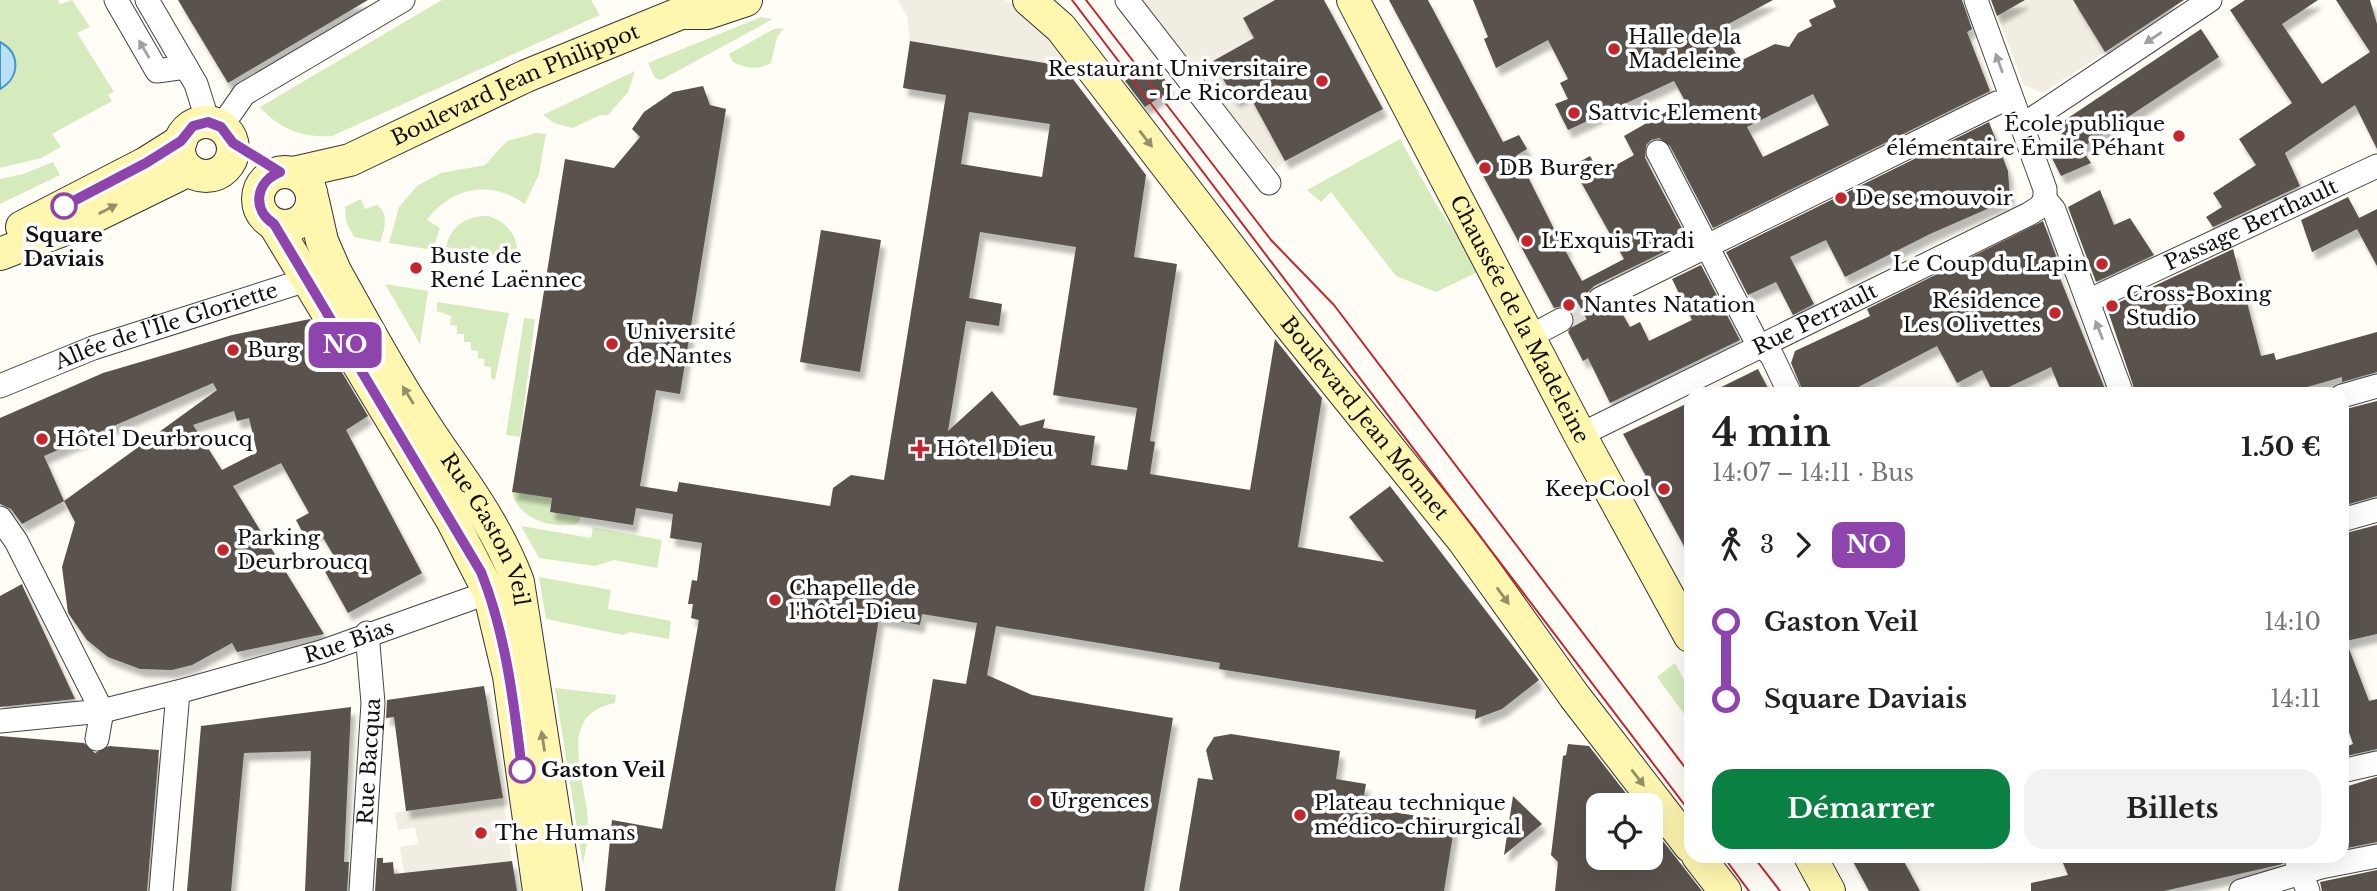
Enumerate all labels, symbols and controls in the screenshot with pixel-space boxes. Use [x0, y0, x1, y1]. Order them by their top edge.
street label: Boulevard Jean Philippot [387, 18, 643, 151]
place label: Halle de la Madeleine [1628, 24, 1742, 74]
one-way arrow [2144, 31, 2162, 45]
one-way arrow [138, 39, 150, 58]
marker: Halle de la Madeleine [1606, 41, 1622, 57]
one-way arrow [1994, 52, 2005, 73]
place label: Restaurant Universitaire - Le Ricordeau [1048, 56, 1308, 106]
marker: Restaurant Universitaire - Le Ricordeau [1314, 73, 1330, 89]
place label: Sattvic Element [1588, 100, 1757, 126]
marker: Sattvic Element [1566, 105, 1582, 121]
place label: École publique élémentaire Émile Péhant [1886, 111, 2165, 161]
marker: École publique élémentaire Émile Péhant [2171, 128, 2187, 144]
one-way arrow [1139, 130, 1154, 148]
place label: DB Burger [1499, 155, 1614, 181]
marker: DB Burger [1477, 160, 1493, 176]
street label: Passage Berthault [2160, 173, 2342, 276]
place label: De se mouvoir [1855, 185, 2013, 211]
marker: De se mouvoir [1833, 190, 1849, 206]
street label: Chaussée de la Madeleine [1444, 191, 1595, 448]
marker: Square Daviais [51, 193, 77, 219]
one-way arrow [98, 203, 118, 215]
place label: Square Daviais [24, 222, 105, 272]
place label: L'Exquis Tradi [1541, 228, 1695, 254]
marker: L'Exquis Tradi [1519, 233, 1535, 249]
place label: Buste de René Laënnec [430, 243, 582, 293]
place label: Le Coup du Lapin [1893, 251, 2088, 277]
marker: Le Coup du Lapin [2094, 256, 2110, 272]
marker: Buste de René Laënnec [408, 260, 424, 276]
street label: Allée de l'Île Gloriette [50, 277, 281, 376]
street label: Rue Perrault [1749, 278, 1881, 361]
place label: Cross-Boxing Studio [2126, 281, 2272, 331]
place label: Résidence Les Olivettes [1903, 288, 2041, 338]
place label: Nantes Natation [1583, 292, 1755, 318]
marker: Nantes Natation [1561, 297, 1577, 313]
marker: Cross-Boxing Studio [2104, 298, 2120, 314]
marker: Résidence Les Olivettes [2047, 305, 2063, 321]
street label: Boulevard Jean Monnet [1275, 311, 1455, 525]
place label: Université de Nantes [626, 319, 736, 369]
one-way arrow [2093, 319, 2104, 340]
line badge: NO [314, 322, 376, 368]
text: NO [323, 330, 367, 359]
marker: Université de Nantes [604, 336, 620, 352]
place label: Burg [247, 337, 300, 363]
marker: Burg [225, 342, 241, 358]
one-way arrow [401, 385, 414, 404]
text: 4 min [1712, 409, 1831, 456]
place label: Hôtel Deurbroucq [56, 426, 253, 452]
marker: Hôtel Deurbroucq [34, 431, 50, 447]
text: 1.50 € [2241, 431, 2321, 463]
place label: Hôtel Dieu [936, 436, 1053, 462]
marker: Hôtel Dieu [910, 439, 930, 459]
street label: Rue Gaston Veil [435, 448, 535, 608]
text: 14:07 – 14:11 · Bus [1712, 459, 1914, 487]
place label: KeepCool [1545, 476, 1650, 502]
marker: KeepCool [1656, 481, 1672, 497]
place label: Parking Deurbroucq [237, 525, 368, 575]
icon: walk [1712, 526, 1750, 564]
icon: forward [1784, 526, 1822, 564]
text: NO [1846, 530, 1891, 559]
text: 3 [1760, 531, 1774, 559]
marker: Parking Deurbroucq [215, 542, 231, 558]
place label: Chapelle de l'hôtel-Dieu [789, 575, 917, 625]
one-way arrow [1495, 587, 1509, 605]
marker: Chapelle de l'hôtel-Dieu [767, 592, 783, 608]
text: Gaston Veil [1764, 606, 1918, 638]
text: 14:10 [2264, 608, 2321, 636]
street label: Rue Bias [301, 614, 397, 669]
text: Square Daviais [1764, 683, 1967, 715]
text: 14:11 [2270, 685, 2321, 713]
street label: Rue Bacqua [352, 697, 386, 826]
one-way arrow [537, 730, 548, 752]
marker: Gaston Veil [509, 757, 535, 783]
place label: Gaston Veil [541, 757, 666, 783]
one-way arrow [1631, 769, 1646, 787]
button: Démarrer [1712, 769, 2010, 849]
button: Billets [2024, 769, 2321, 849]
place label: Urgences [1050, 788, 1149, 814]
place label: Plateau technique médico-chirurgical [1314, 790, 1521, 840]
marker: Urgences [1028, 793, 1044, 809]
map controls [1586, 793, 1663, 870]
button: locate [1586, 793, 1663, 870]
marker: Plateau technique médico-chirurgical [1292, 807, 1308, 823]
place label: The Humans [495, 820, 636, 846]
marker: The Humans [473, 825, 489, 841]

